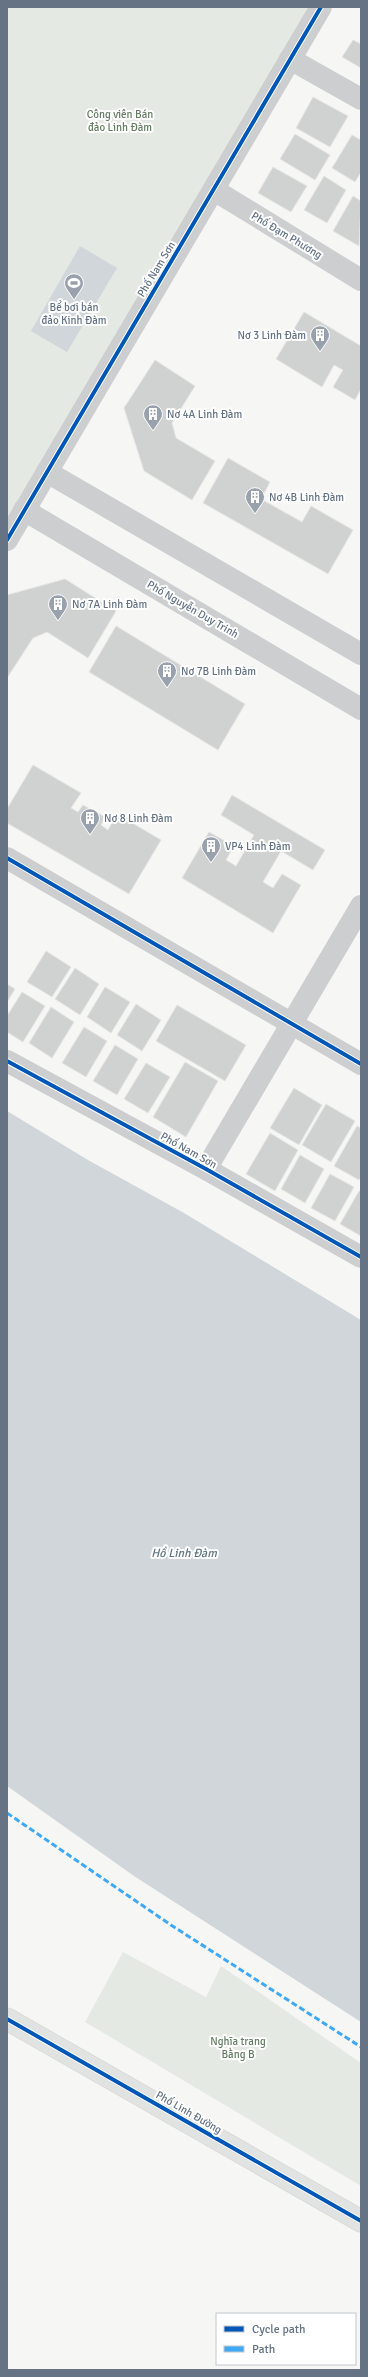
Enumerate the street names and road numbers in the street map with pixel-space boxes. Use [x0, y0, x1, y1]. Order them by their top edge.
street label: Phố Đạm Phương [249, 208, 325, 262]
street label: Phố Nam Sơn [134, 239, 178, 299]
street label: Phố Nguyễn Duy Trinh [145, 577, 241, 641]
street label: Phố Nam Sơn [158, 1129, 220, 1171]
street label: Phố Linh Đường [153, 2087, 225, 2137]

